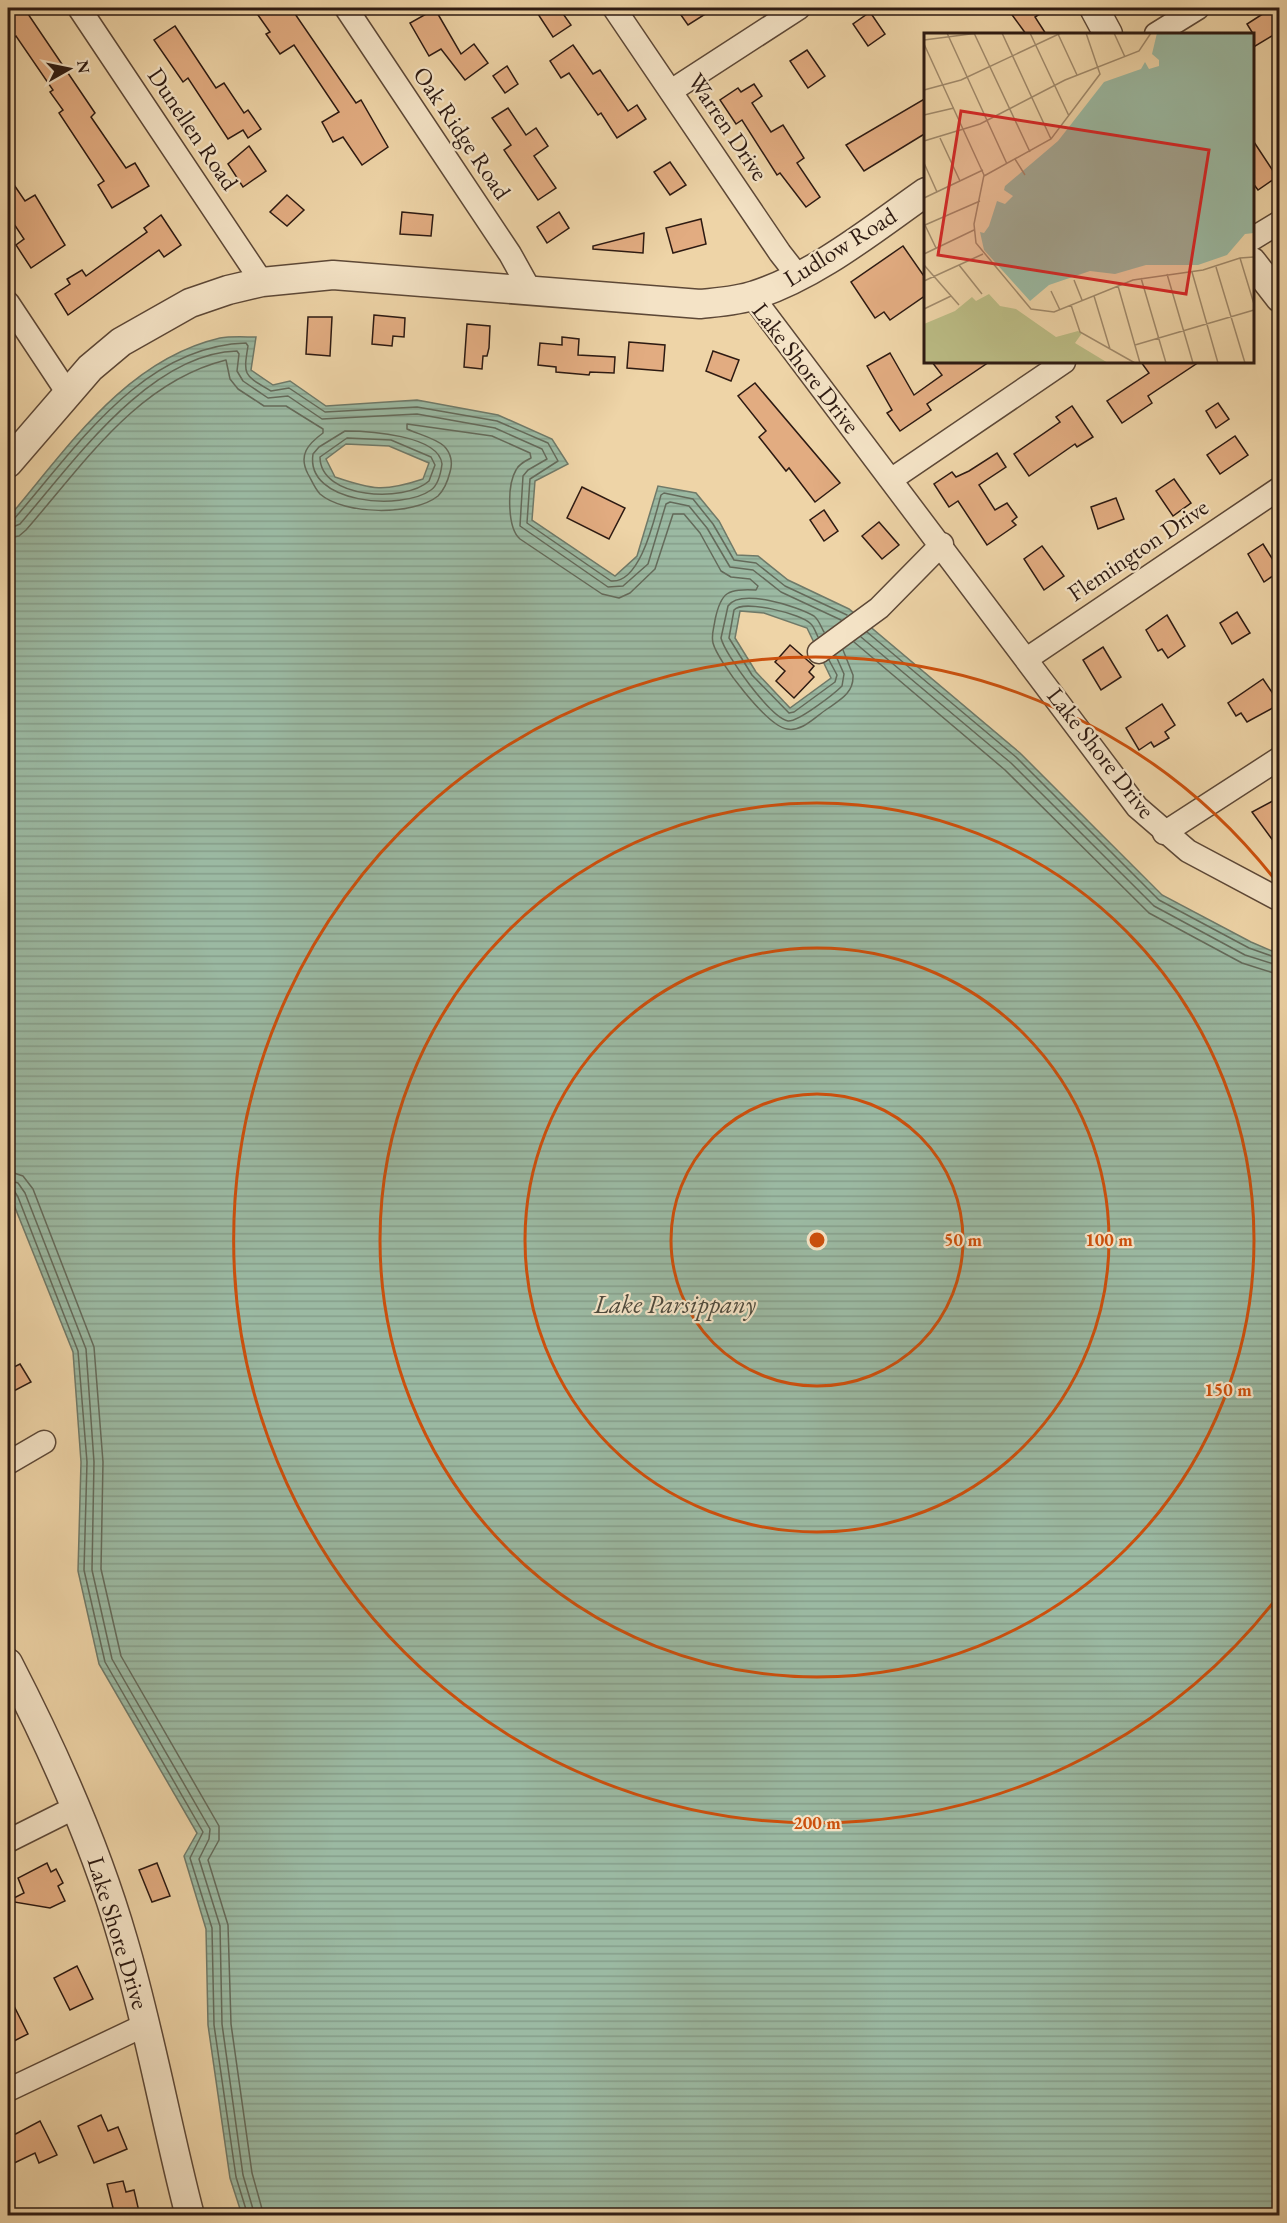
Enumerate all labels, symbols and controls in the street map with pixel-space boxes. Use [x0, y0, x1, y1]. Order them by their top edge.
inset map [924, 33, 1254, 363]
north arrow [39, 39, 99, 99]
text: N [72, 59, 95, 75]
street label: Oak Ridge Road [407, 60, 519, 206]
street label: Dunellen Road [141, 61, 246, 197]
street label: Warren Drive [681, 67, 776, 186]
street label: Ludlow Road [777, 199, 903, 294]
street label: Lake Shore Drive [746, 296, 867, 439]
street label: Flemington Drive [1061, 491, 1214, 608]
street label: Lake Shore Drive [1041, 681, 1162, 824]
text: 50 m [944, 1228, 982, 1251]
text: 100 m [1085, 1228, 1133, 1251]
centre of rings [807, 1230, 827, 1250]
water label: Lake Parsippany [593, 1287, 757, 1321]
text: 150 m [1204, 1378, 1252, 1401]
text: 200 m [793, 1811, 841, 1834]
street label: Lake Shore Drive [81, 1853, 156, 2013]

